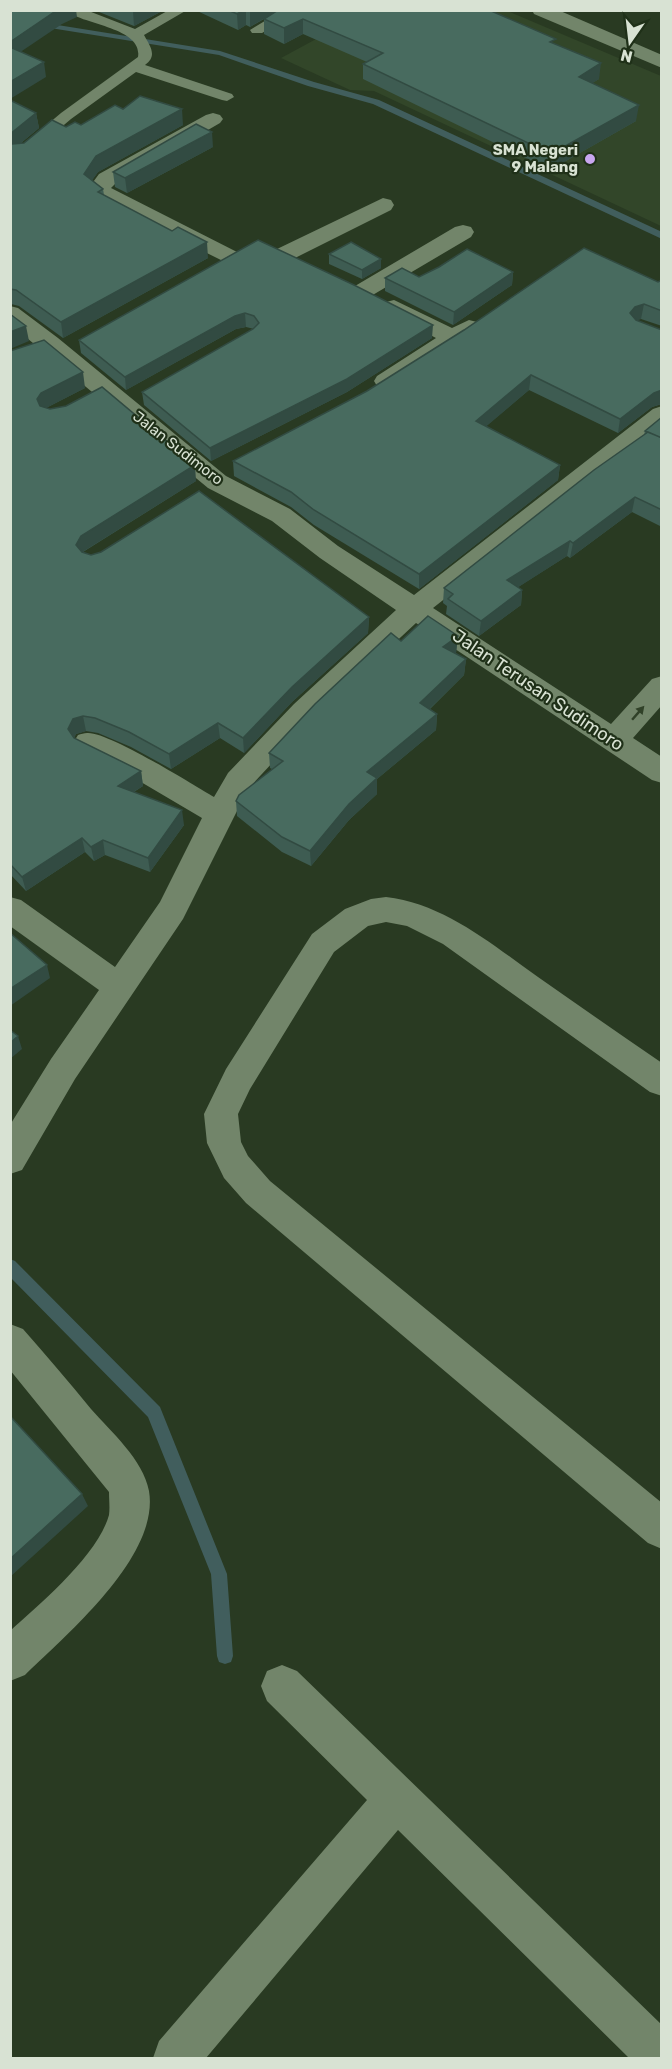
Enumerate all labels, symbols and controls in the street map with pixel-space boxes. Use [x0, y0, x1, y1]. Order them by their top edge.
north arrow [600, 12, 660, 72]
text: N [619, 45, 634, 67]
place label: SMA Negeri 9 Malang [493, 141, 578, 176]
marker: SMA Negeri 9 Malang [583, 152, 597, 166]
street label: Jalan Sudimoro [129, 407, 227, 489]
street label: Jalan Terusan Sudimoro [448, 624, 628, 756]
one-way arrow [631, 705, 644, 721]

